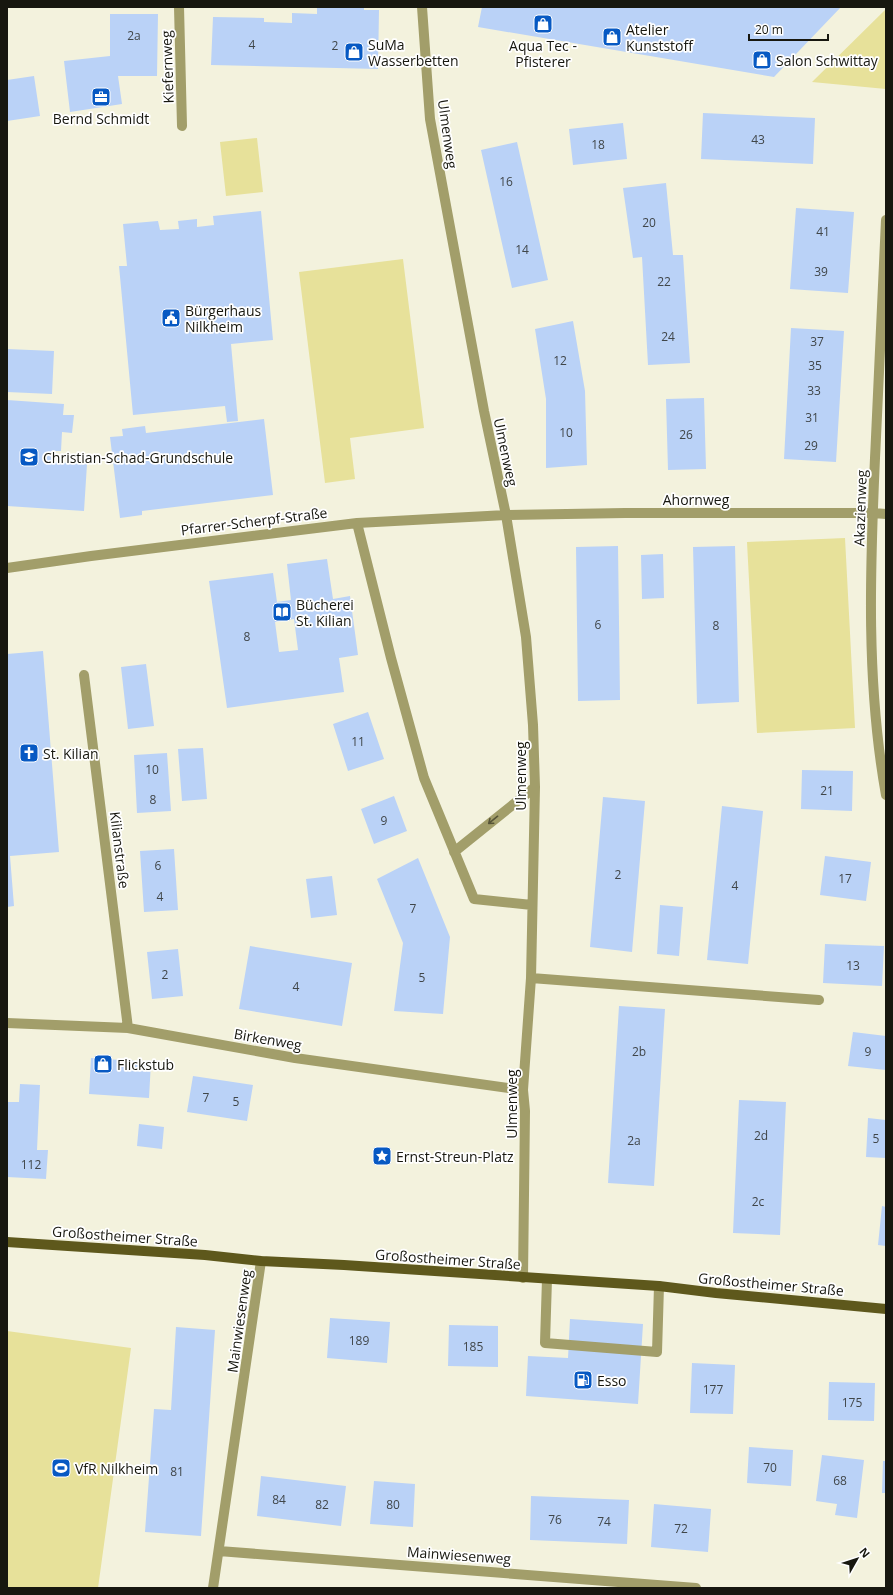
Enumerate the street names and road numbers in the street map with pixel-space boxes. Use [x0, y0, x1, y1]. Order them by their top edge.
street label: Kiefernweg [156, 30, 178, 104]
street label: Ulmenweg [434, 98, 462, 170]
street label: Ulmenweg [489, 416, 523, 488]
street label: Akazienweg [849, 469, 871, 547]
street label: Ahornweg [663, 490, 730, 509]
street label: Pfarrer-Scherpf-Straße [180, 503, 328, 539]
street label: Ulmenweg [511, 741, 530, 811]
street label: Kilianstraße [106, 810, 134, 890]
street label: Birkenweg [233, 1024, 304, 1054]
street label: Ulmenweg [502, 1069, 521, 1139]
street label: Großostheimer Straße [51, 1221, 199, 1251]
street label: Großostheimer Straße [374, 1244, 522, 1274]
street label: Mainwiesenweg [222, 1268, 256, 1374]
street label: Großostheimer Straße [697, 1268, 845, 1300]
street label: Mainwiesenweg [406, 1542, 512, 1568]

